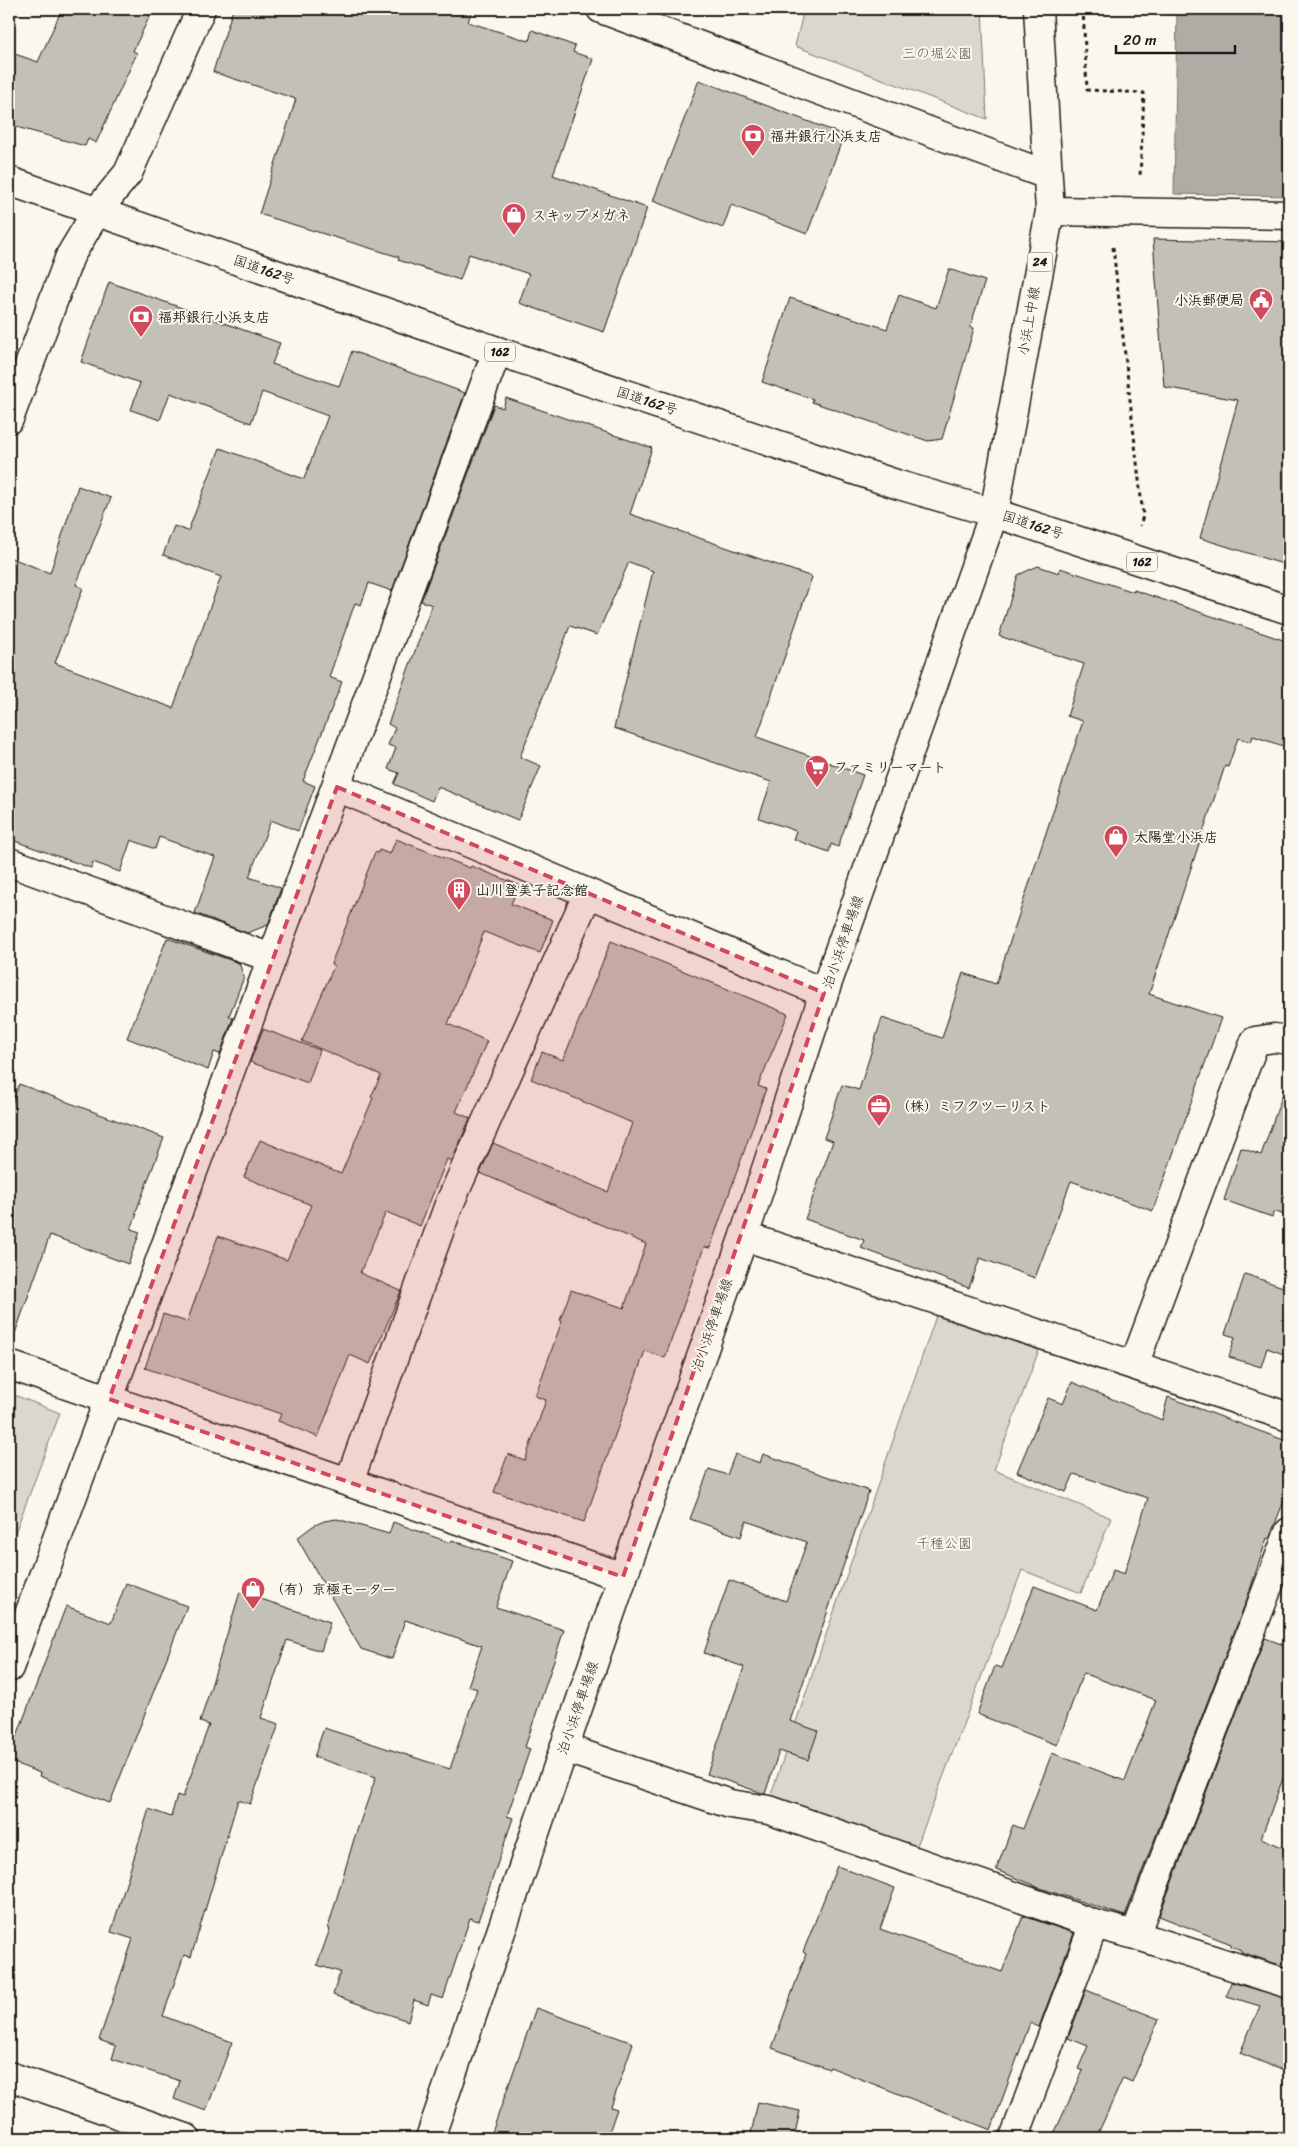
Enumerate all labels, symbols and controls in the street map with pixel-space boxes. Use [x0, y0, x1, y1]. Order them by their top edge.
scale bar [1116, 22, 1234, 54]
text: 20 m [1123, 27, 1157, 53]
park label: 三の堀公園 [902, 41, 972, 66]
bank icon: 福井銀行小浜支店 [740, 123, 766, 157]
place label: 福井銀行小浜支店 [770, 124, 882, 149]
shop icon: スキップメガネ [501, 202, 527, 236]
place label: スキップメガネ [532, 203, 630, 228]
street label: 国道162号 [230, 248, 298, 292]
road number: 24 [1028, 252, 1052, 272]
street label: 小浜上中線 [1011, 284, 1047, 358]
public building icon: 小浜郵便局 [1248, 287, 1274, 321]
place label: 小浜郵便局 [1174, 288, 1244, 313]
bank icon: 福邦銀行小浜支店 [128, 304, 154, 338]
place label: 福邦銀行小浜支店 [158, 305, 270, 330]
road number: 162 [485, 342, 515, 362]
street label: 国道162号 [613, 379, 681, 423]
street label: 国道162号 [999, 503, 1067, 547]
road number: 162 [1127, 552, 1157, 572]
supermarket icon: ファミリーマート [804, 754, 830, 788]
place label: ファミリーマート [834, 755, 947, 780]
shop icon: 太陽堂小浜店 [1103, 824, 1129, 858]
place label: 太陽堂小浜店 [1134, 825, 1218, 850]
building icon: 山川登美子記念館 [446, 877, 472, 911]
place label: 山川登美子記念館 [476, 878, 588, 903]
street label: 泊小浜停車場線 [815, 892, 871, 992]
office icon: （株）ミフクツーリスト [866, 1093, 892, 1127]
place label: （株）ミフクツーリスト [896, 1094, 1051, 1119]
street label: 泊小浜停車場線 [684, 1275, 740, 1375]
park label: 千種公園 [916, 1531, 972, 1556]
shop icon: （有）京極モーター [240, 1576, 266, 1610]
place label: （有）京極モーター [270, 1577, 396, 1602]
street label: 泊小浜停車場線 [550, 1658, 606, 1758]

